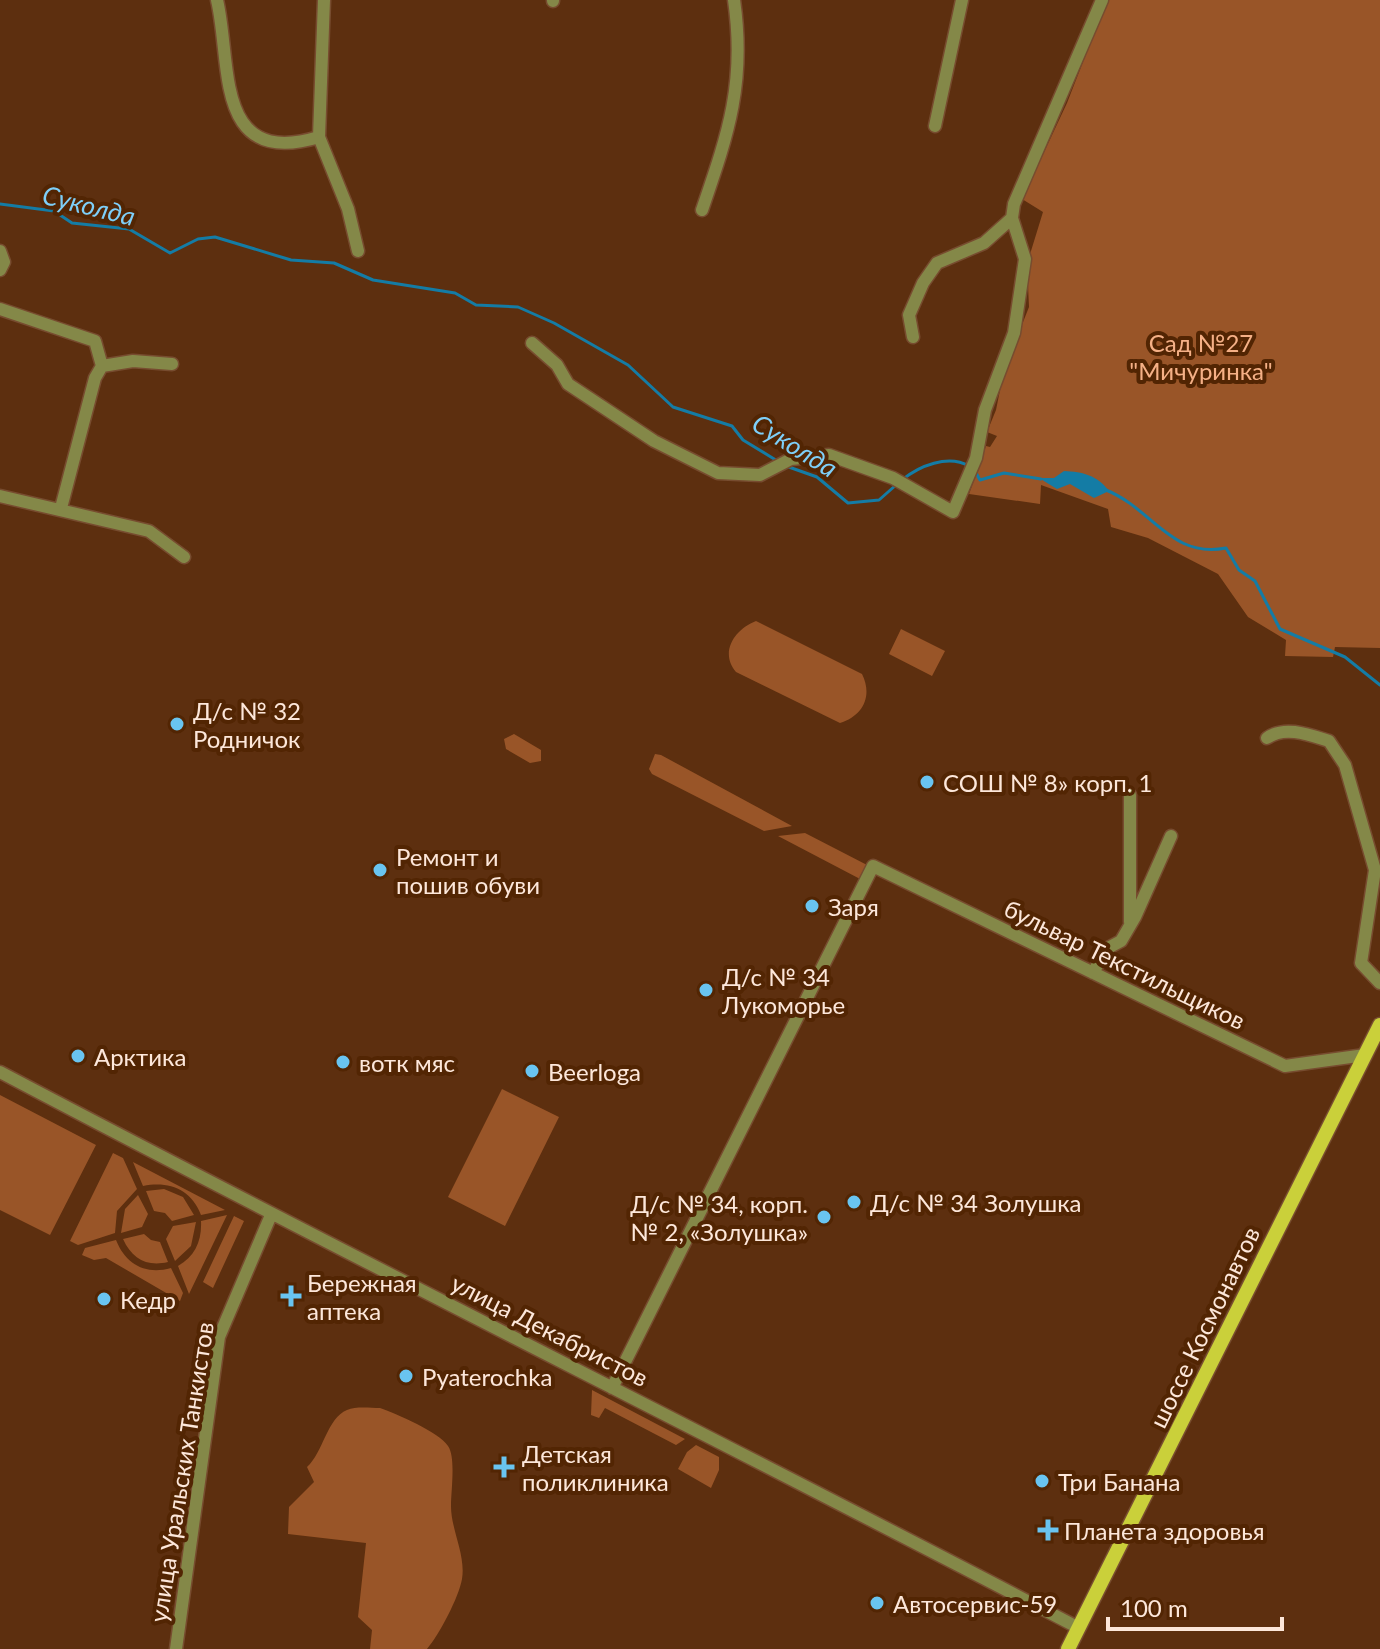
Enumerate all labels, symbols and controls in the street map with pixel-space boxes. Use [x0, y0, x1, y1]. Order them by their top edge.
water label: Суколда [39, 178, 139, 232]
park label: Сад №27 "Мичуринка" [1129, 328, 1273, 385]
water label: Суколда [747, 406, 843, 484]
place label: Д/с № 32 Родничок [193, 696, 301, 753]
marker: Д/с № 32 Родничок [168, 715, 186, 733]
place label: СОШ № 8» корп. 1 [943, 768, 1152, 797]
marker: СОШ № 8» корп. 1 [918, 773, 936, 791]
place label: Ремонт и пошив обуви [396, 842, 540, 899]
marker: Ремонт и пошив обуви [371, 861, 389, 879]
place label: Заря [828, 892, 879, 921]
street label: бульвар Текстильщиков [1000, 893, 1250, 1035]
marker: Заря [803, 897, 821, 915]
place label: Д/с № 34 Лукоморье [721, 962, 845, 1019]
marker: Д/с № 34 Лукоморье [697, 981, 715, 999]
place label: Арктика [94, 1042, 186, 1071]
marker: Арктика [69, 1047, 87, 1065]
place label: вотк мяс [359, 1048, 455, 1077]
marker: вотк мяс [334, 1053, 352, 1071]
place label: Beerloga [548, 1057, 641, 1086]
marker: Beerloga [523, 1062, 541, 1080]
place label: Д/с № 34 Золушка [870, 1188, 1082, 1217]
place label: Д/с № 34, корп. № 2, «Золушка» [630, 1189, 808, 1246]
marker: Д/с № 34 Золушка [845, 1193, 863, 1211]
marker: Д/с № 34, корп. № 2, «Золушка» [815, 1208, 833, 1226]
street label: шоссе Космонавтов [1143, 1222, 1265, 1432]
place label: Бережная аптека [307, 1268, 417, 1325]
street label: улица Декабристов [447, 1268, 653, 1392]
place label: Кедр [120, 1285, 176, 1314]
marker: Бережная аптека [282, 1287, 300, 1305]
marker: Кедр [95, 1290, 113, 1308]
street label: улица Уральских Танкистов [143, 1320, 219, 1624]
place label: Pyaterochka [422, 1362, 552, 1391]
marker: Pyaterochka [397, 1367, 415, 1385]
place label: Детская поликлиника [522, 1439, 669, 1496]
marker: Детская поликлиника [493, 1456, 515, 1478]
place label: Три Банана [1058, 1467, 1181, 1496]
marker: Три Банана [1033, 1472, 1051, 1490]
place label: Планета здоровья [1064, 1516, 1265, 1545]
marker: Планета здоровья [1039, 1521, 1057, 1539]
scale bar [1108, 1581, 1282, 1631]
place label: Автосервис-59 [893, 1589, 1057, 1618]
text: 100 m [1120, 1593, 1188, 1622]
marker: Автосервис-59 [868, 1594, 886, 1612]

